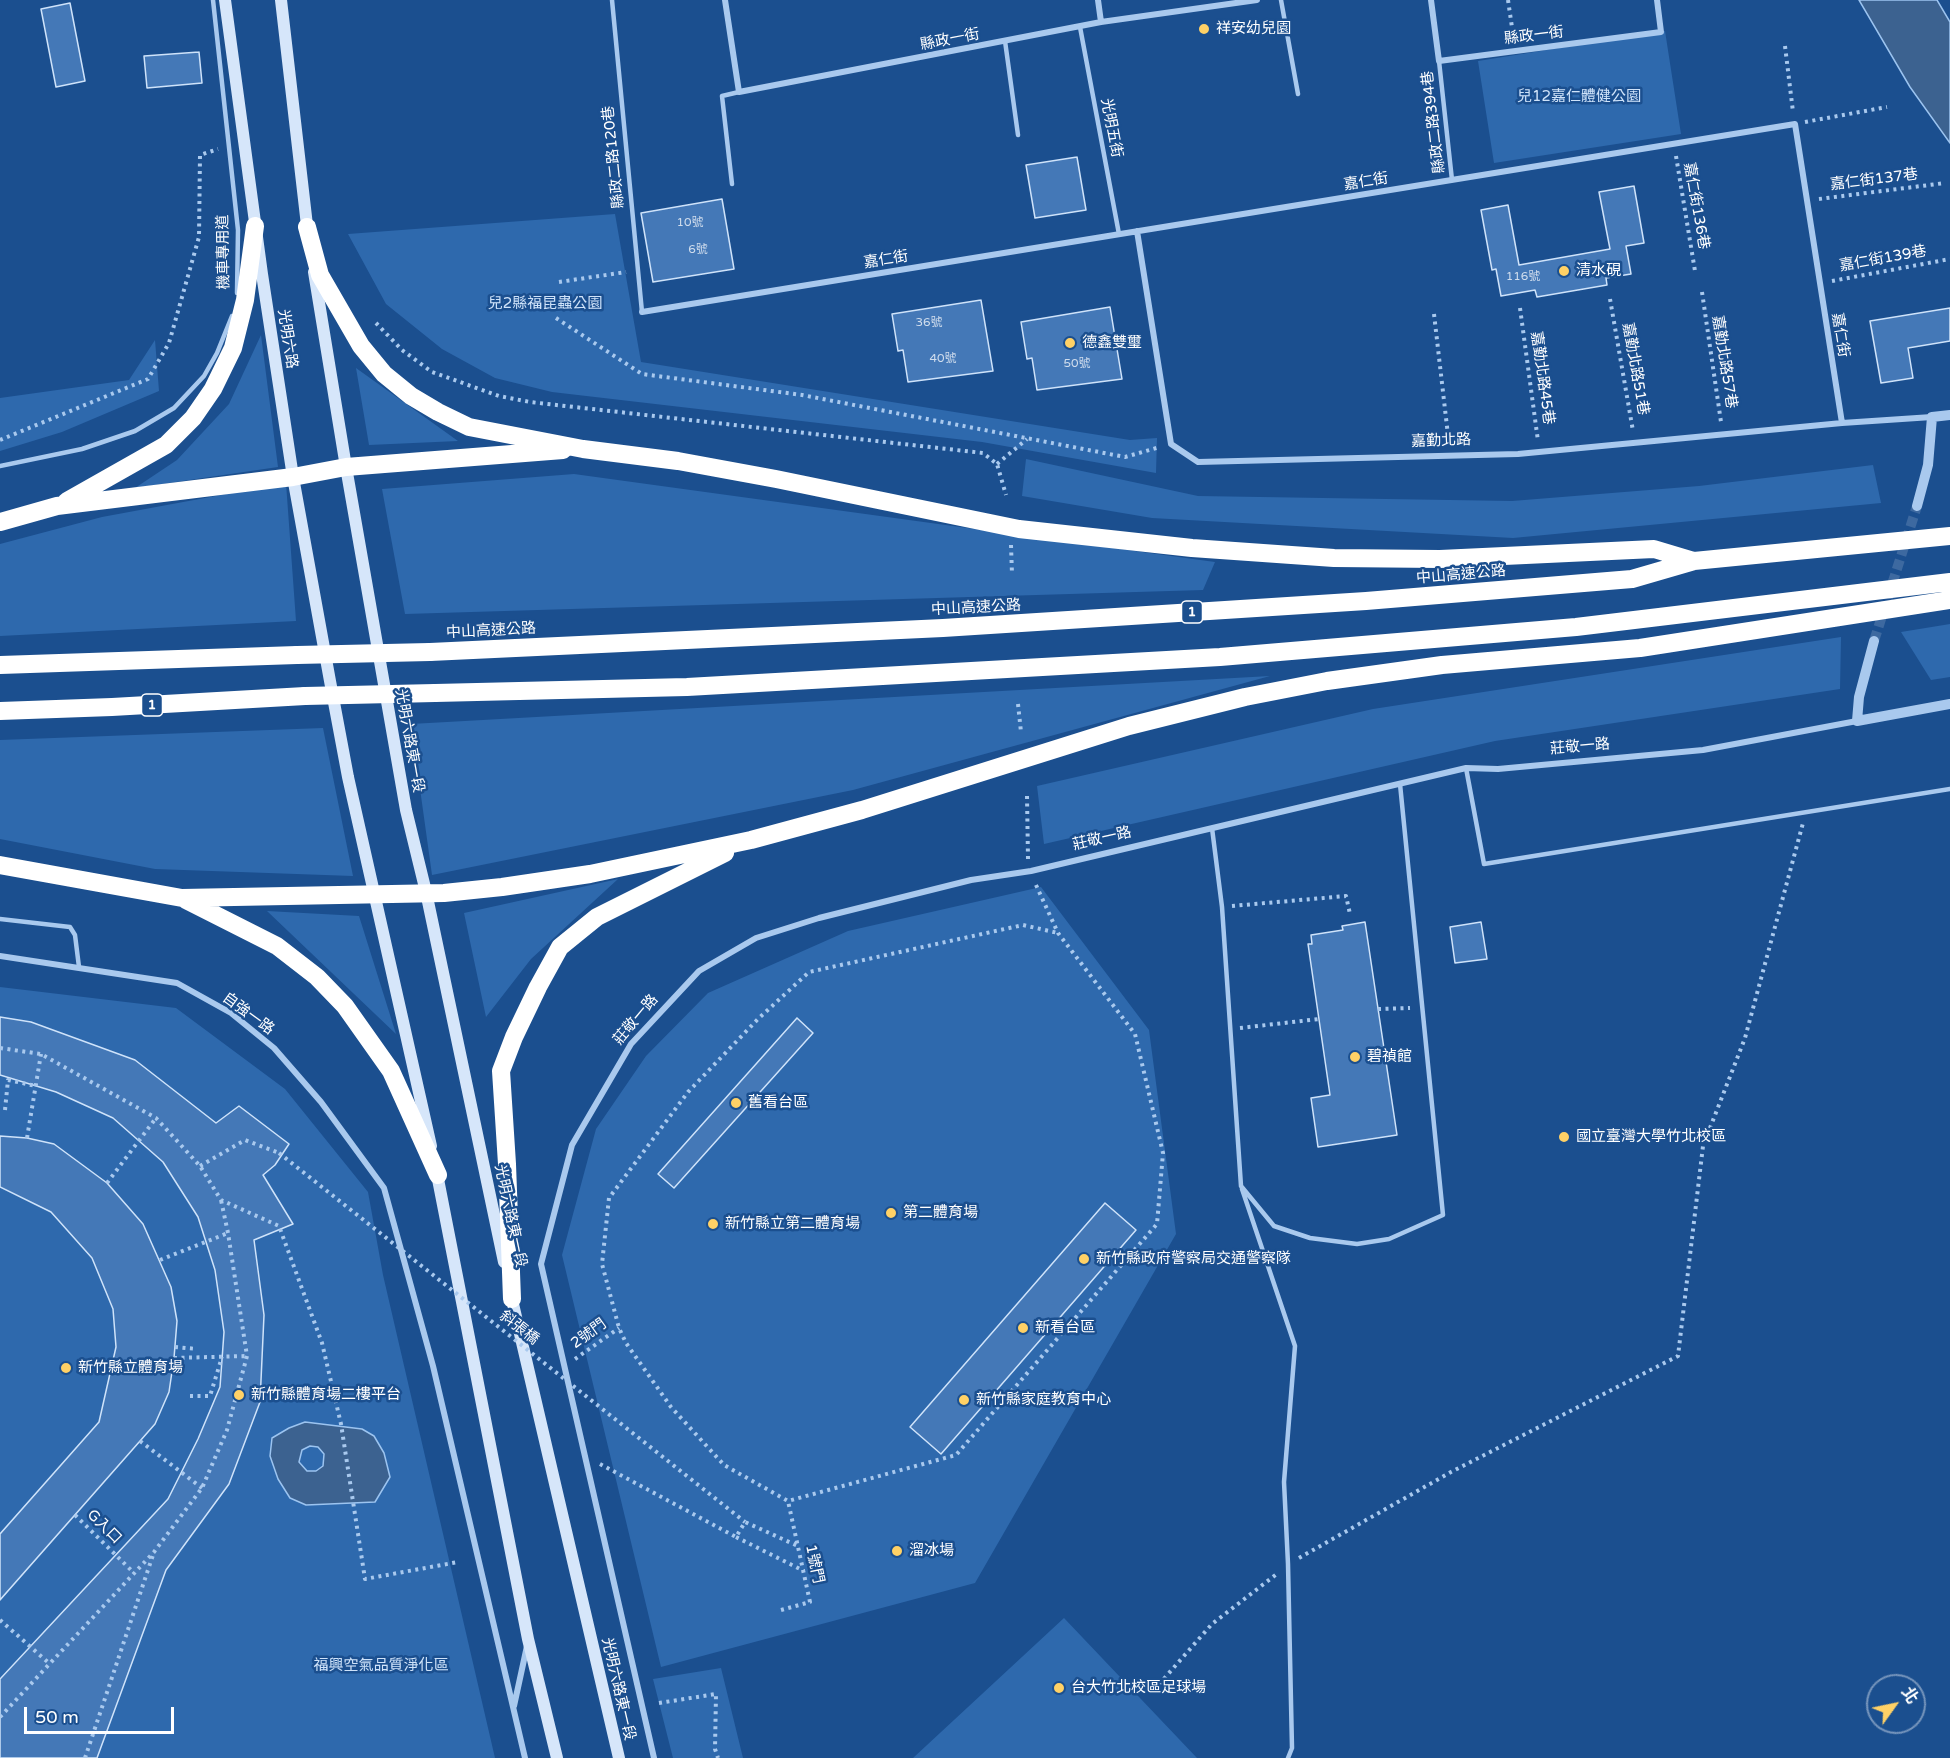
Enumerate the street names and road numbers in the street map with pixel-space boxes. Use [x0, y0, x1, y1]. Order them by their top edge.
street label: 縣政一街 [1503, 23, 1565, 49]
street label: 縣政一街 [919, 25, 981, 55]
street label: 縣政二路394巷 [1419, 70, 1449, 174]
street label: 光明五街 [1096, 97, 1126, 159]
street label: 縣政二路120巷 [600, 105, 628, 209]
street label: 嘉仁街136巷 [1679, 161, 1713, 251]
street label: 嘉仁街137巷 [1829, 166, 1919, 194]
street label: 嘉仁街 [1342, 170, 1390, 194]
street label: 機車專用道 [214, 214, 234, 290]
street label: 嘉仁街139巷 [1838, 242, 1928, 276]
street label: 嘉仁街 [862, 248, 910, 272]
street label: 光明六路 [273, 308, 301, 370]
street label: 嘉仁街 [1828, 311, 1852, 359]
street label: 嘉勤北路57巷 [1708, 314, 1740, 410]
street label: 嘉勤北路51巷 [1618, 321, 1652, 417]
street label: 嘉勤北路45巷 [1527, 330, 1557, 426]
street label: 嘉勤北路 [1411, 431, 1471, 451]
street label: 中山高速公路 [1415, 562, 1507, 588]
street label: 中山高速公路 [931, 597, 1021, 619]
road number: 1 [1182, 601, 1202, 623]
street label: 中山高速公路 [446, 620, 536, 642]
street label: 光明六路東一段 [391, 688, 427, 794]
road number: 1 [142, 694, 162, 716]
street label: 莊敬一路 [1549, 735, 1611, 759]
street label: 莊敬一路 [1071, 823, 1133, 855]
street label: 自強一路 [218, 989, 278, 1039]
street label: 莊敬一路 [610, 991, 662, 1049]
street label: 光明六路東一段 [490, 1163, 530, 1269]
street label: 斜張橋 [496, 1307, 542, 1349]
street label: 2號門 [568, 1315, 610, 1353]
street label: G入口 [83, 1506, 125, 1548]
street label: 1號門 [801, 1543, 827, 1585]
street label: 光明六路東一段 [597, 1636, 639, 1742]

